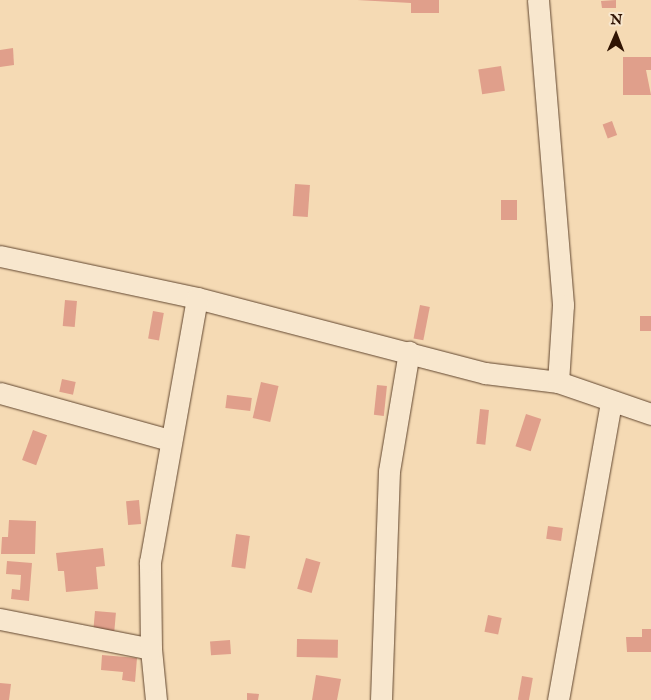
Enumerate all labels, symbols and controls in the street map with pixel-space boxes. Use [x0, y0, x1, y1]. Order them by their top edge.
north arrow [591, 10, 641, 60]
text: N [610, 11, 622, 29]

